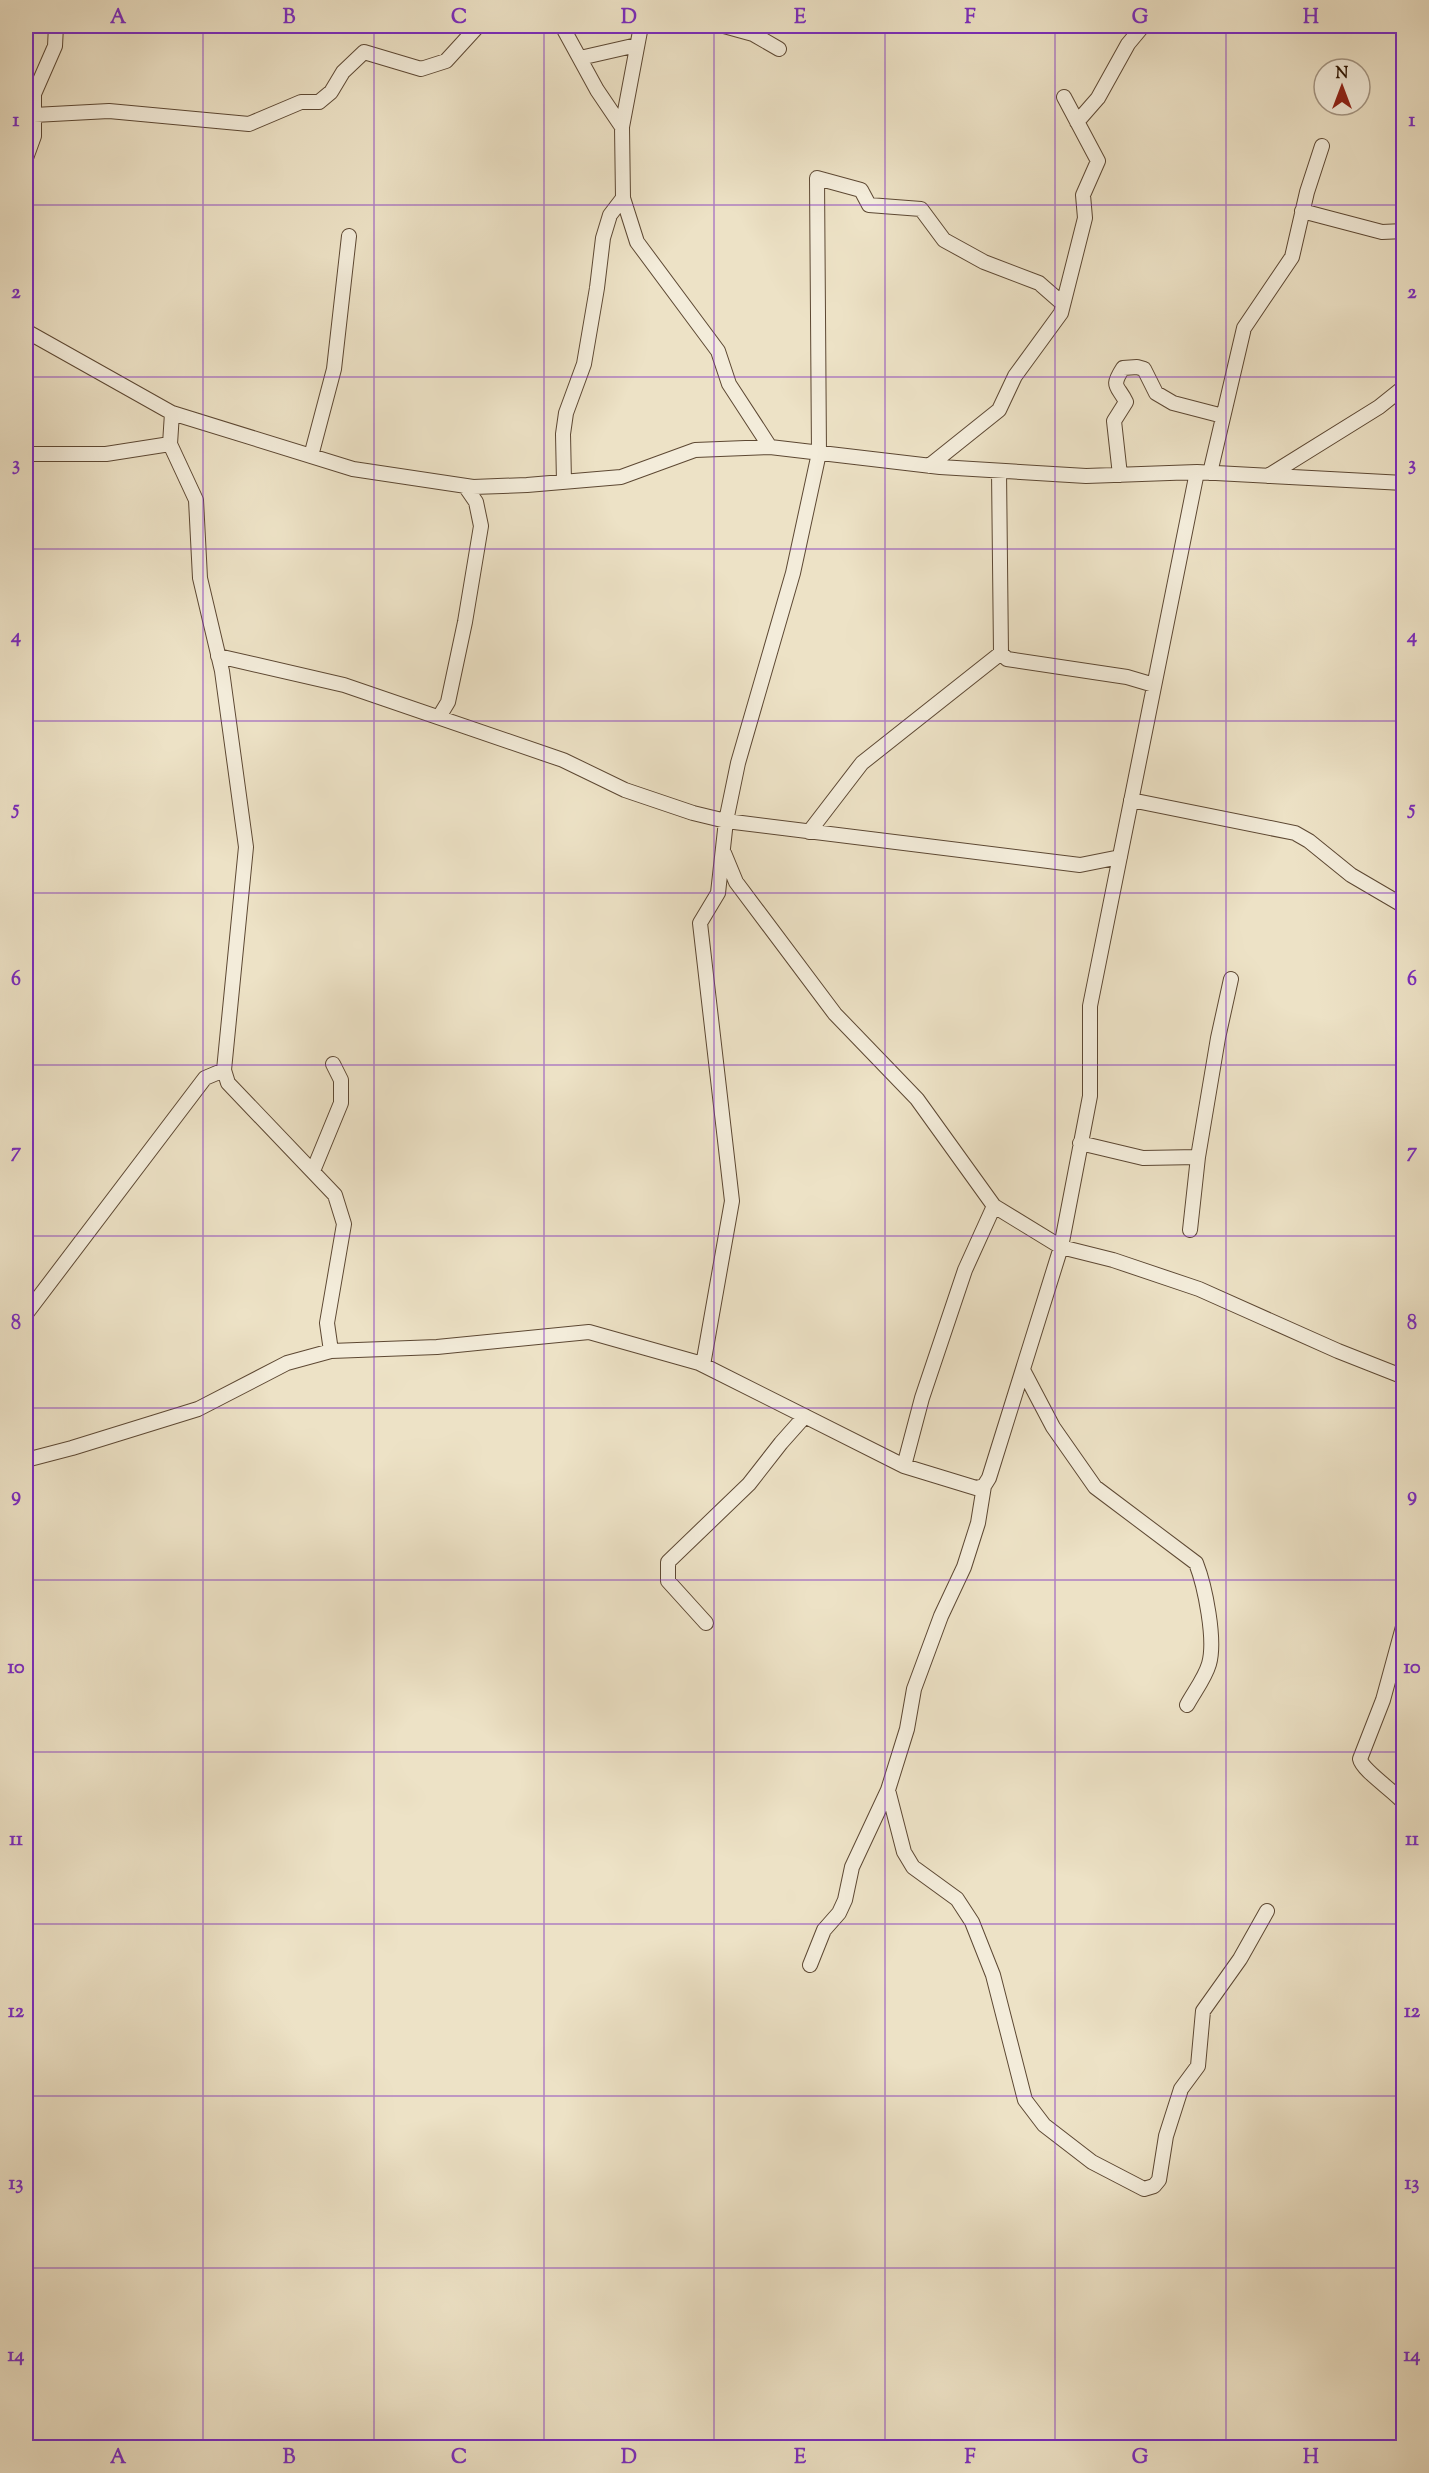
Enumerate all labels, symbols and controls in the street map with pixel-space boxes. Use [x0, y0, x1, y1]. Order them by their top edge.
text: A [110, 4, 127, 33]
text: B [283, 4, 296, 33]
text: C [451, 4, 467, 33]
text: D [621, 4, 637, 33]
text: E [794, 4, 807, 33]
text: F [964, 4, 976, 33]
text: G [1132, 4, 1149, 33]
text: H [1303, 4, 1319, 33]
north arrow [1312, 57, 1372, 117]
text: N [1336, 63, 1349, 86]
text: 1 [13, 107, 20, 136]
text: 1 [1409, 107, 1416, 136]
text: 2 [11, 279, 21, 308]
text: 2 [1407, 279, 1417, 308]
text: 3 [12, 451, 20, 480]
text: 3 [1408, 451, 1416, 480]
text: 4 [10, 623, 21, 652]
text: 4 [1406, 623, 1417, 652]
text: 5 [11, 795, 20, 824]
text: 5 [1407, 795, 1416, 824]
text: 6 [11, 966, 21, 995]
text: 6 [1407, 966, 1417, 995]
text: 7 [11, 1138, 22, 1167]
text: 7 [1407, 1138, 1418, 1167]
text: 8 [11, 1310, 21, 1339]
text: 8 [1407, 1310, 1417, 1339]
text: 9 [11, 1482, 21, 1511]
text: 9 [1407, 1482, 1417, 1511]
text: 10 [7, 1654, 25, 1683]
text: 10 [1403, 1654, 1421, 1683]
text: 11 [9, 1826, 23, 1855]
text: 11 [1405, 1826, 1419, 1855]
text: 12 [8, 1998, 25, 2027]
text: 12 [1404, 1998, 1421, 2027]
text: 13 [9, 2170, 23, 2199]
text: 13 [1405, 2170, 1419, 2199]
text: 14 [8, 2342, 24, 2371]
text: 14 [1404, 2342, 1420, 2371]
text: A [110, 2444, 127, 2473]
text: B [283, 2444, 296, 2473]
text: C [451, 2444, 467, 2473]
text: D [621, 2444, 637, 2473]
text: E [794, 2444, 807, 2473]
text: F [964, 2444, 976, 2473]
text: G [1132, 2444, 1149, 2473]
text: H [1303, 2444, 1319, 2473]

